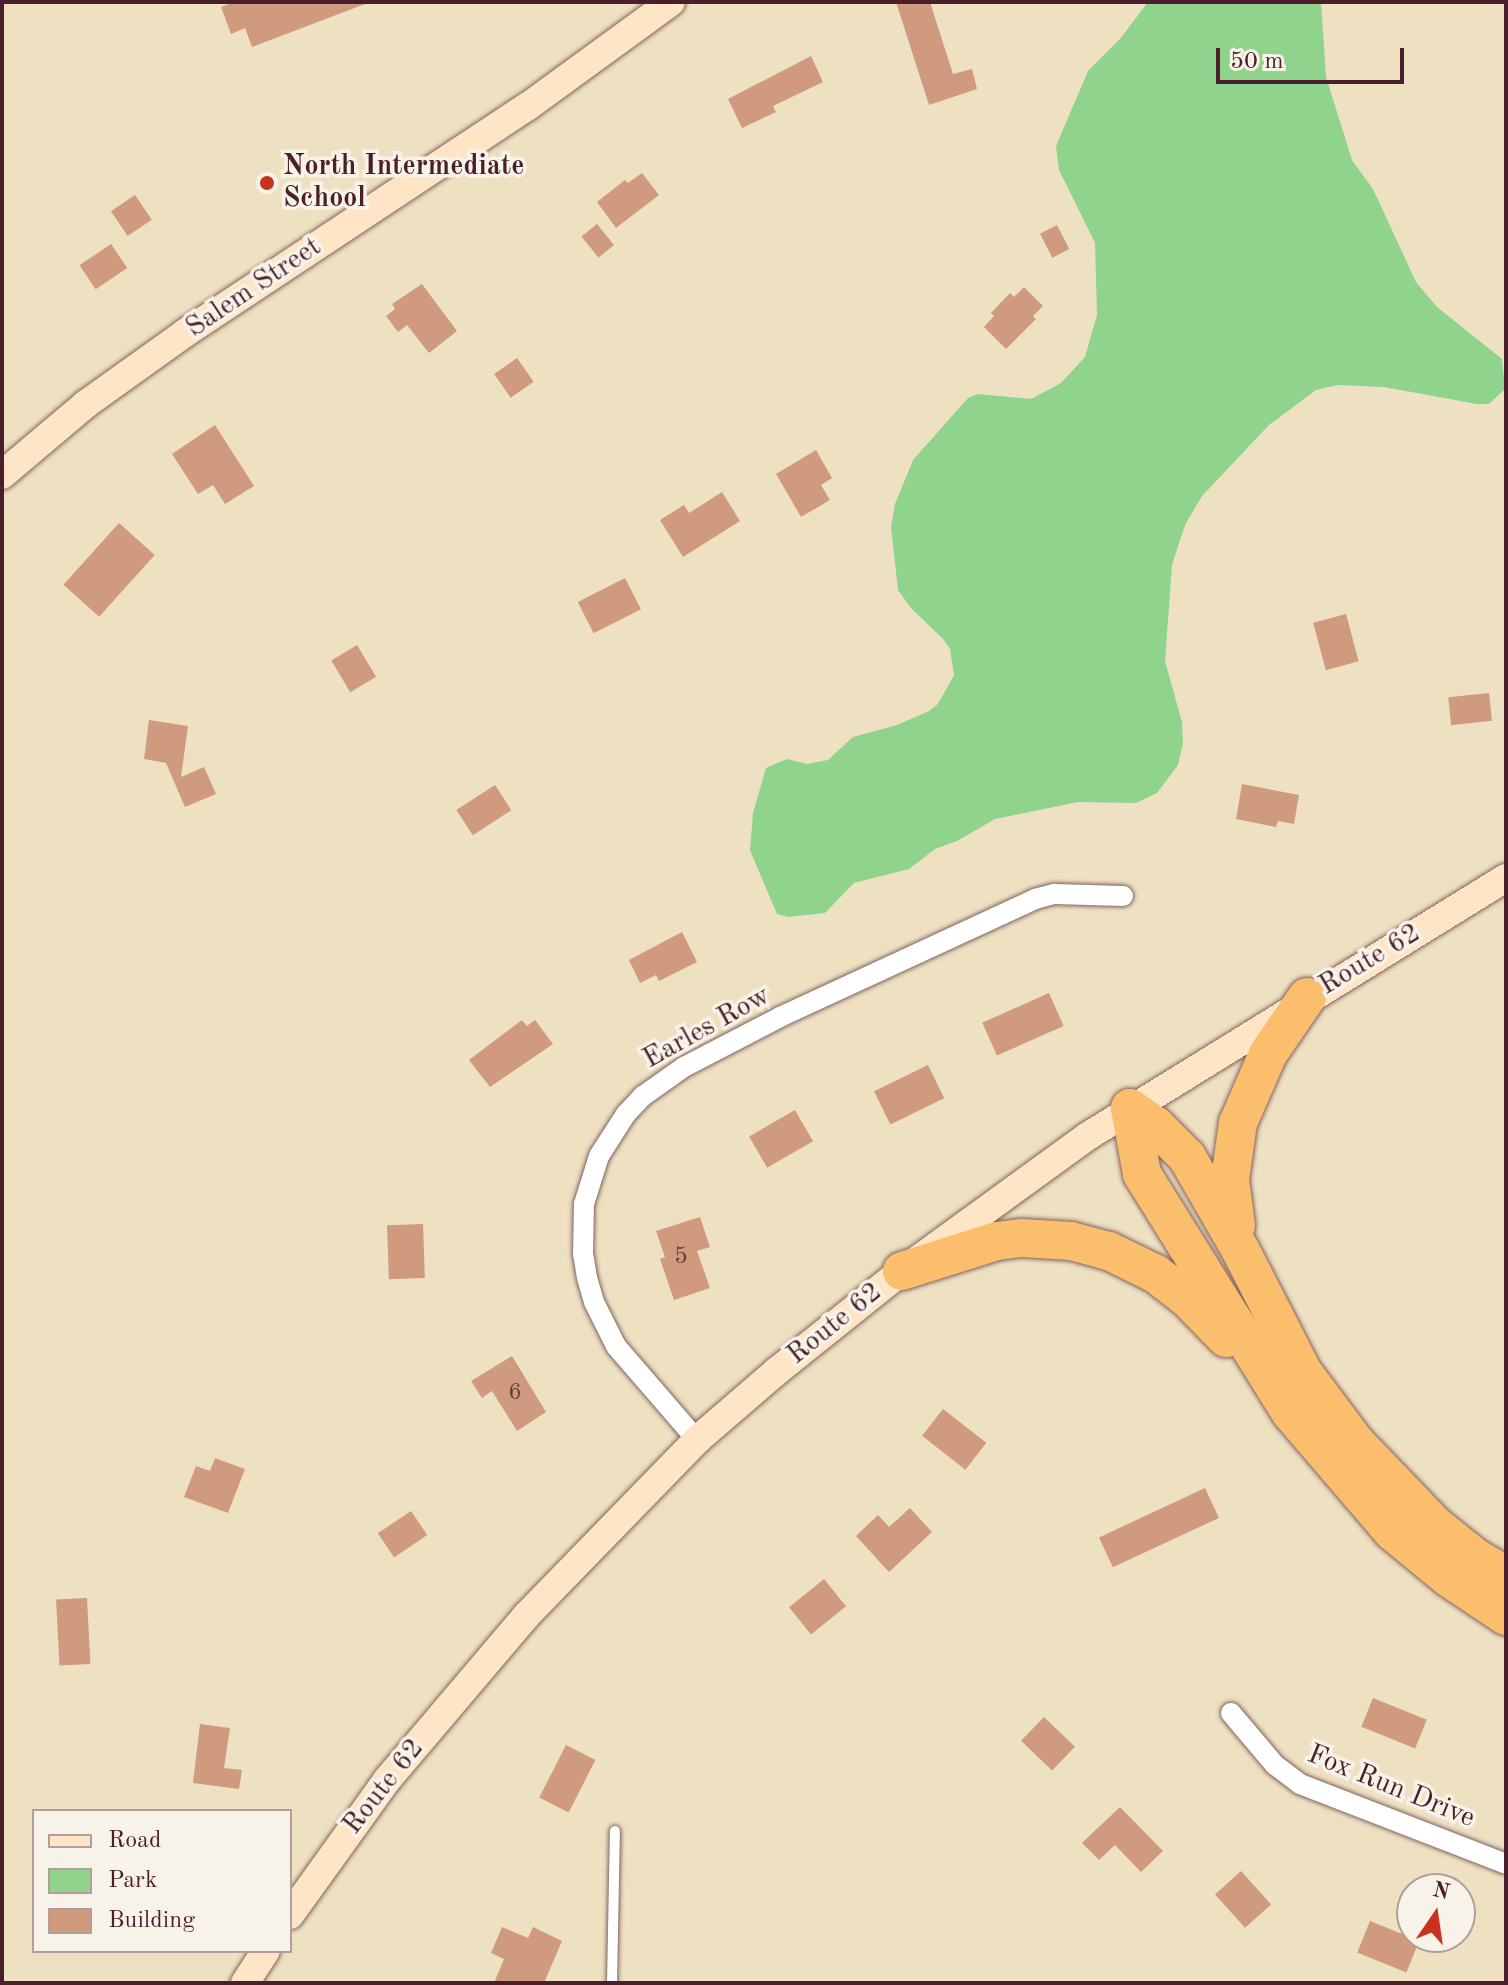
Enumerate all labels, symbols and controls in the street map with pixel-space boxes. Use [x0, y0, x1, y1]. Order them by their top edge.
scale bar [1220, 32, 1408, 82]
text: 50 m [1230, 50, 1284, 74]
place label: North Intermediate School [283, 150, 524, 216]
marker: North Intermediate School [258, 174, 276, 192]
street label: Salem Street [180, 230, 328, 346]
street label: Route 62 [1313, 917, 1427, 1003]
street label: Earles Row [638, 979, 776, 1077]
house number: 5 [674, 1244, 688, 1272]
street label: Route 62 [781, 1276, 889, 1372]
house number: 6 [508, 1380, 522, 1408]
street label: Route 62 [336, 1733, 432, 1841]
street label: Fox Run Drive [1302, 1738, 1480, 1836]
legend [32, 1809, 292, 1953]
text: Road [108, 1829, 161, 1853]
text: Park [108, 1869, 157, 1893]
north arrow [1396, 1873, 1476, 1953]
text: N [1430, 1879, 1452, 1904]
text: Building [108, 1909, 195, 1933]

